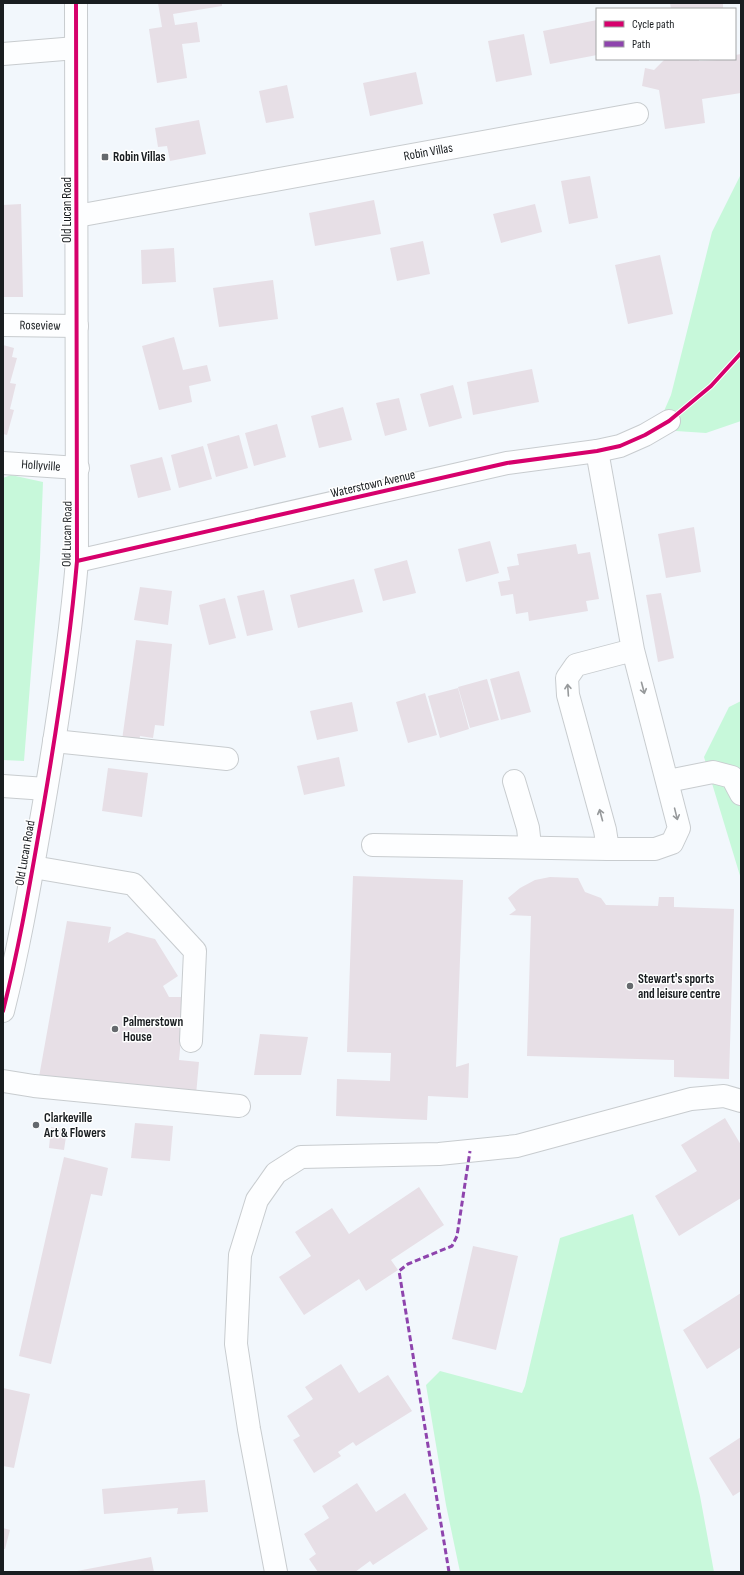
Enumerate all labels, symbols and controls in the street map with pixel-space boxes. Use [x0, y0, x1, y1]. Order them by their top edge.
legend [596, 8, 736, 60]
text: Cycle path [632, 17, 674, 32]
text: Path [632, 37, 650, 52]
street label: Robin Villas [402, 140, 454, 164]
place label: Robin Villas [113, 149, 166, 165]
marker: Robin Villas [100, 152, 110, 162]
street label: Old Lucan Road [59, 177, 75, 243]
street label: Roseview [19, 317, 61, 334]
street label: Hollyville [21, 456, 61, 475]
street label: Waterstown Avenue [329, 466, 417, 502]
street label: Old Lucan Road [58, 501, 76, 567]
one-way arrow [640, 681, 647, 694]
one-way arrow [565, 683, 572, 696]
one-way arrow [672, 807, 680, 820]
one-way arrow [597, 809, 604, 822]
street label: Old Lucan Road [11, 819, 39, 887]
place label: Stewart's sports and leisure centre [638, 971, 721, 1002]
marker: Stewart's sports and leisure centre [625, 981, 635, 991]
place label: Palmerstown House [123, 1014, 183, 1045]
marker: Palmerstown House [110, 1024, 120, 1034]
place label: Clarkeville Art & Flowers [43, 1110, 106, 1141]
marker: Clarkeville Art & Flowers [31, 1120, 41, 1130]

